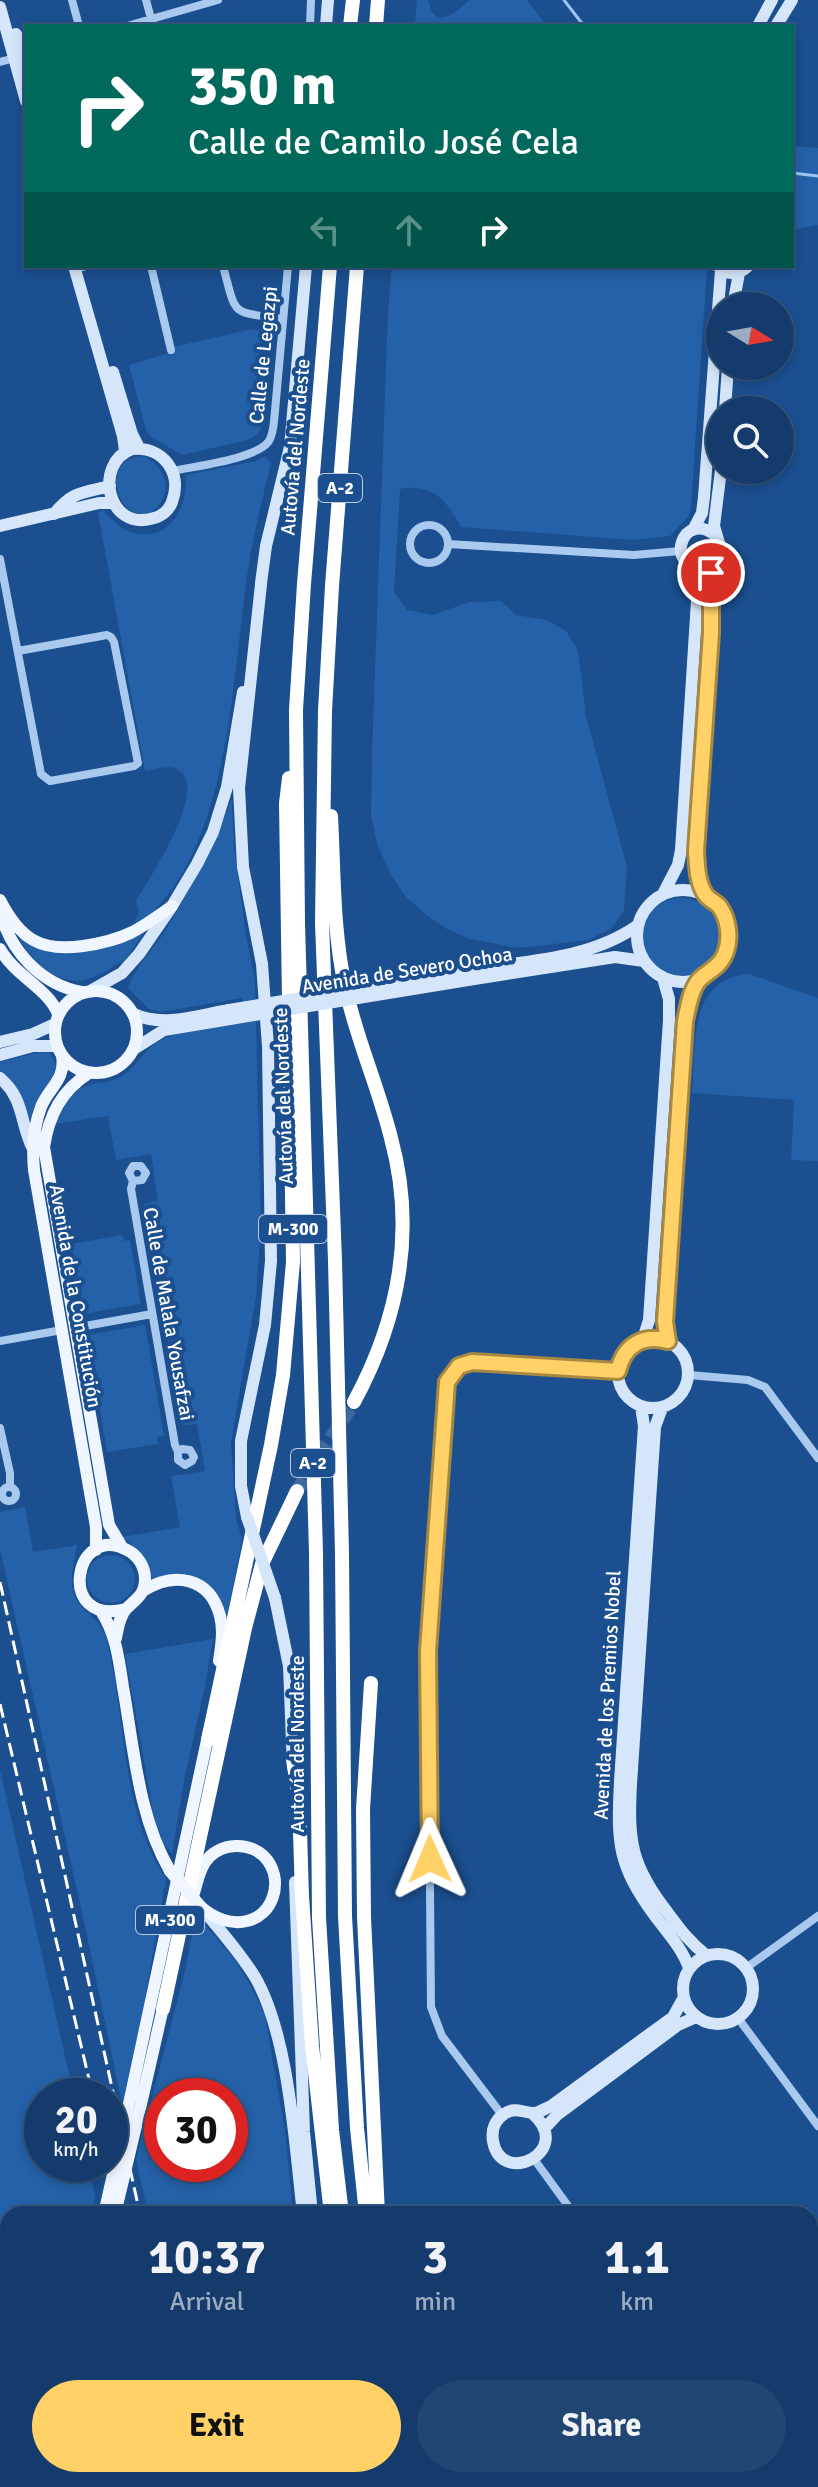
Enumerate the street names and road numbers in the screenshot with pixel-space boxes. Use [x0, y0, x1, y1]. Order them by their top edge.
street label: Calle de Legazpi [244, 285, 283, 425]
street label: Autovía del Nordeste [275, 358, 316, 536]
road number: A-2 [318, 474, 362, 502]
street label: Avenida de Severo Ochoa [300, 942, 514, 999]
street label: Autovía del Nordeste [268, 1007, 299, 1185]
street label: Avenida de la Constitución [44, 1182, 107, 1410]
street label: Calle de Malala Yousafzai [137, 1206, 200, 1423]
road number: M-300 [259, 1215, 327, 1243]
road number: A-2 [291, 1449, 335, 1477]
street label: Avenida de los Premios Nobel [588, 1570, 627, 1820]
street label: Autovía del Nordeste [285, 1655, 310, 1833]
road number: M-300 [136, 1906, 204, 1934]

